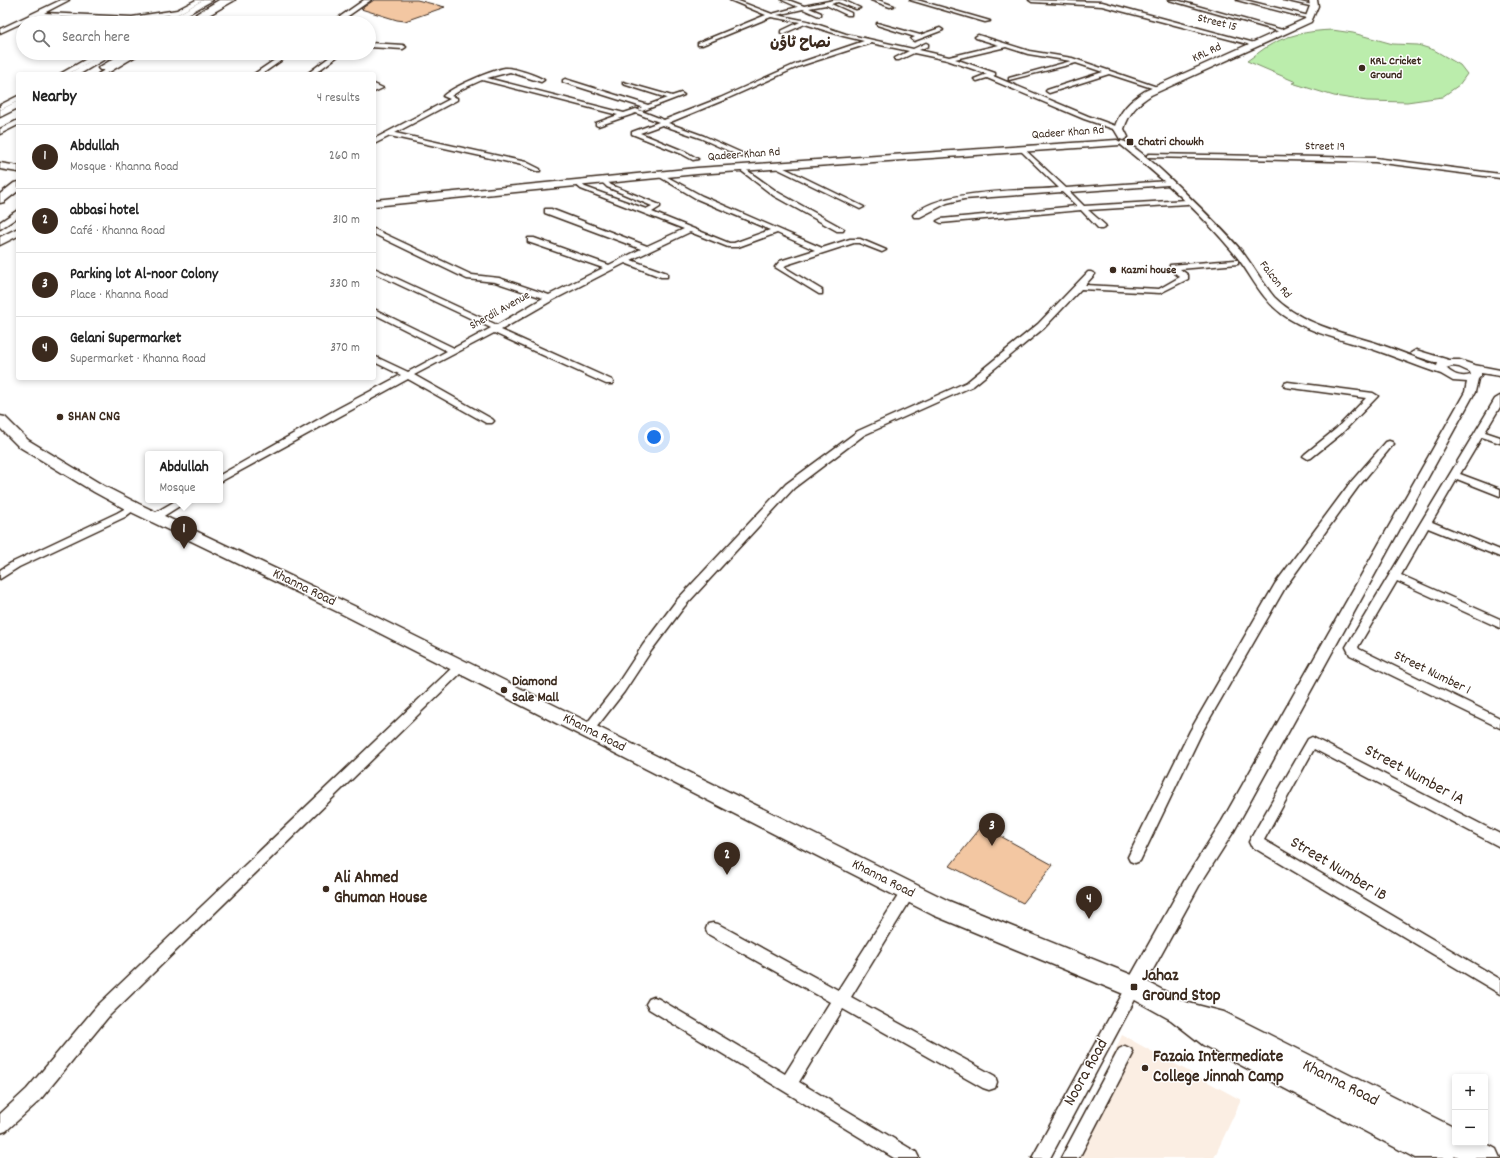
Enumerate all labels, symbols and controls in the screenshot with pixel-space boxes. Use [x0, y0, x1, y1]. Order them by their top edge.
street label: Street 15 [1195, 10, 1239, 36]
search box [16, 16, 376, 60]
icon: search [30, 27, 52, 49]
text: Search here [62, 27, 130, 49]
district label: نصاح ٹاؤن [770, 33, 832, 55]
street label: KRL Rd [1190, 39, 1224, 67]
place label: KRL Cricket Ground [1370, 53, 1422, 84]
marker: KRL Cricket Ground [1357, 63, 1367, 73]
text: Nearby [32, 86, 76, 110]
text: 4 results [317, 89, 360, 108]
street label: Qadeer Khan Rd [1031, 122, 1105, 144]
place label: Chatri Chowkh [1138, 134, 1204, 151]
text: Abdullah [70, 136, 119, 158]
marker: Chatri Chowkh [1125, 137, 1135, 147]
street label: Street 19 [1305, 138, 1345, 156]
street label: Qadeer Khan Rd [707, 144, 781, 166]
text: 1 [44, 147, 46, 166]
text: 260 m [329, 147, 360, 166]
text: Mosque · Khanna Road [70, 158, 178, 177]
text: abbasi hotel [70, 200, 139, 222]
text: 2 [42, 211, 48, 230]
text: 310 m [332, 211, 360, 230]
text: Café · Khanna Road [70, 222, 165, 241]
street label: Falcon Rd [1255, 258, 1295, 302]
place label: Kazmi house [1121, 262, 1177, 279]
text: Parking lot Al-noor Colony [70, 264, 218, 286]
marker: Kazmi house [1108, 265, 1118, 275]
text: 3 [42, 275, 48, 294]
text: 330 m [329, 275, 360, 294]
text: Place · Khanna Road [70, 286, 168, 305]
street label: Sherdil Avenue [467, 287, 533, 335]
text: Gelani Supermarket [70, 328, 181, 350]
text: 4 [42, 339, 48, 358]
text: 370 m [330, 339, 360, 358]
text: Supermarket · Khanna Road [70, 350, 206, 369]
place label: SHAN CNG [68, 407, 120, 427]
marker: SHAN CNG [55, 412, 65, 422]
your location [644, 427, 664, 447]
popup [145, 451, 223, 503]
text: Abdullah [159, 457, 209, 479]
text: Mosque [159, 479, 195, 498]
pin: 1 [171, 516, 197, 549]
street label: Khanna Road [269, 564, 339, 612]
street label: Street Number 1 [1390, 646, 1474, 700]
place label: Diamond Sale Mall [512, 672, 560, 708]
marker: Diamond Sale Mall [499, 685, 509, 695]
street label: Khanna Road [559, 709, 629, 757]
street label: Street Number 1A [1360, 739, 1468, 813]
pin: 3 [979, 813, 1005, 846]
street label: Street Number 1B [1285, 832, 1391, 908]
pin: 2 [714, 842, 740, 875]
street label: Khanna Road [848, 855, 918, 903]
place label: Ali Ahmed Ghuman House [334, 867, 428, 911]
marker: Ali Ahmed Ghuman House [321, 884, 331, 894]
pin: 4 [1076, 886, 1102, 919]
place label: Jahaz Ground Stop [1142, 965, 1221, 1009]
marker: Jahaz Ground Stop [1129, 982, 1139, 992]
street label: Noora Road [1059, 1035, 1115, 1111]
place label: Fazaia Intermediate College Jinnah Camp [1153, 1046, 1284, 1090]
street label: Khanna Road [1298, 1054, 1382, 1114]
marker: Fazaia Intermediate College Jinnah Camp [1140, 1063, 1150, 1073]
map controls [1452, 1074, 1488, 1146]
button: + [1452, 1074, 1488, 1110]
button: − [1452, 1110, 1488, 1146]

